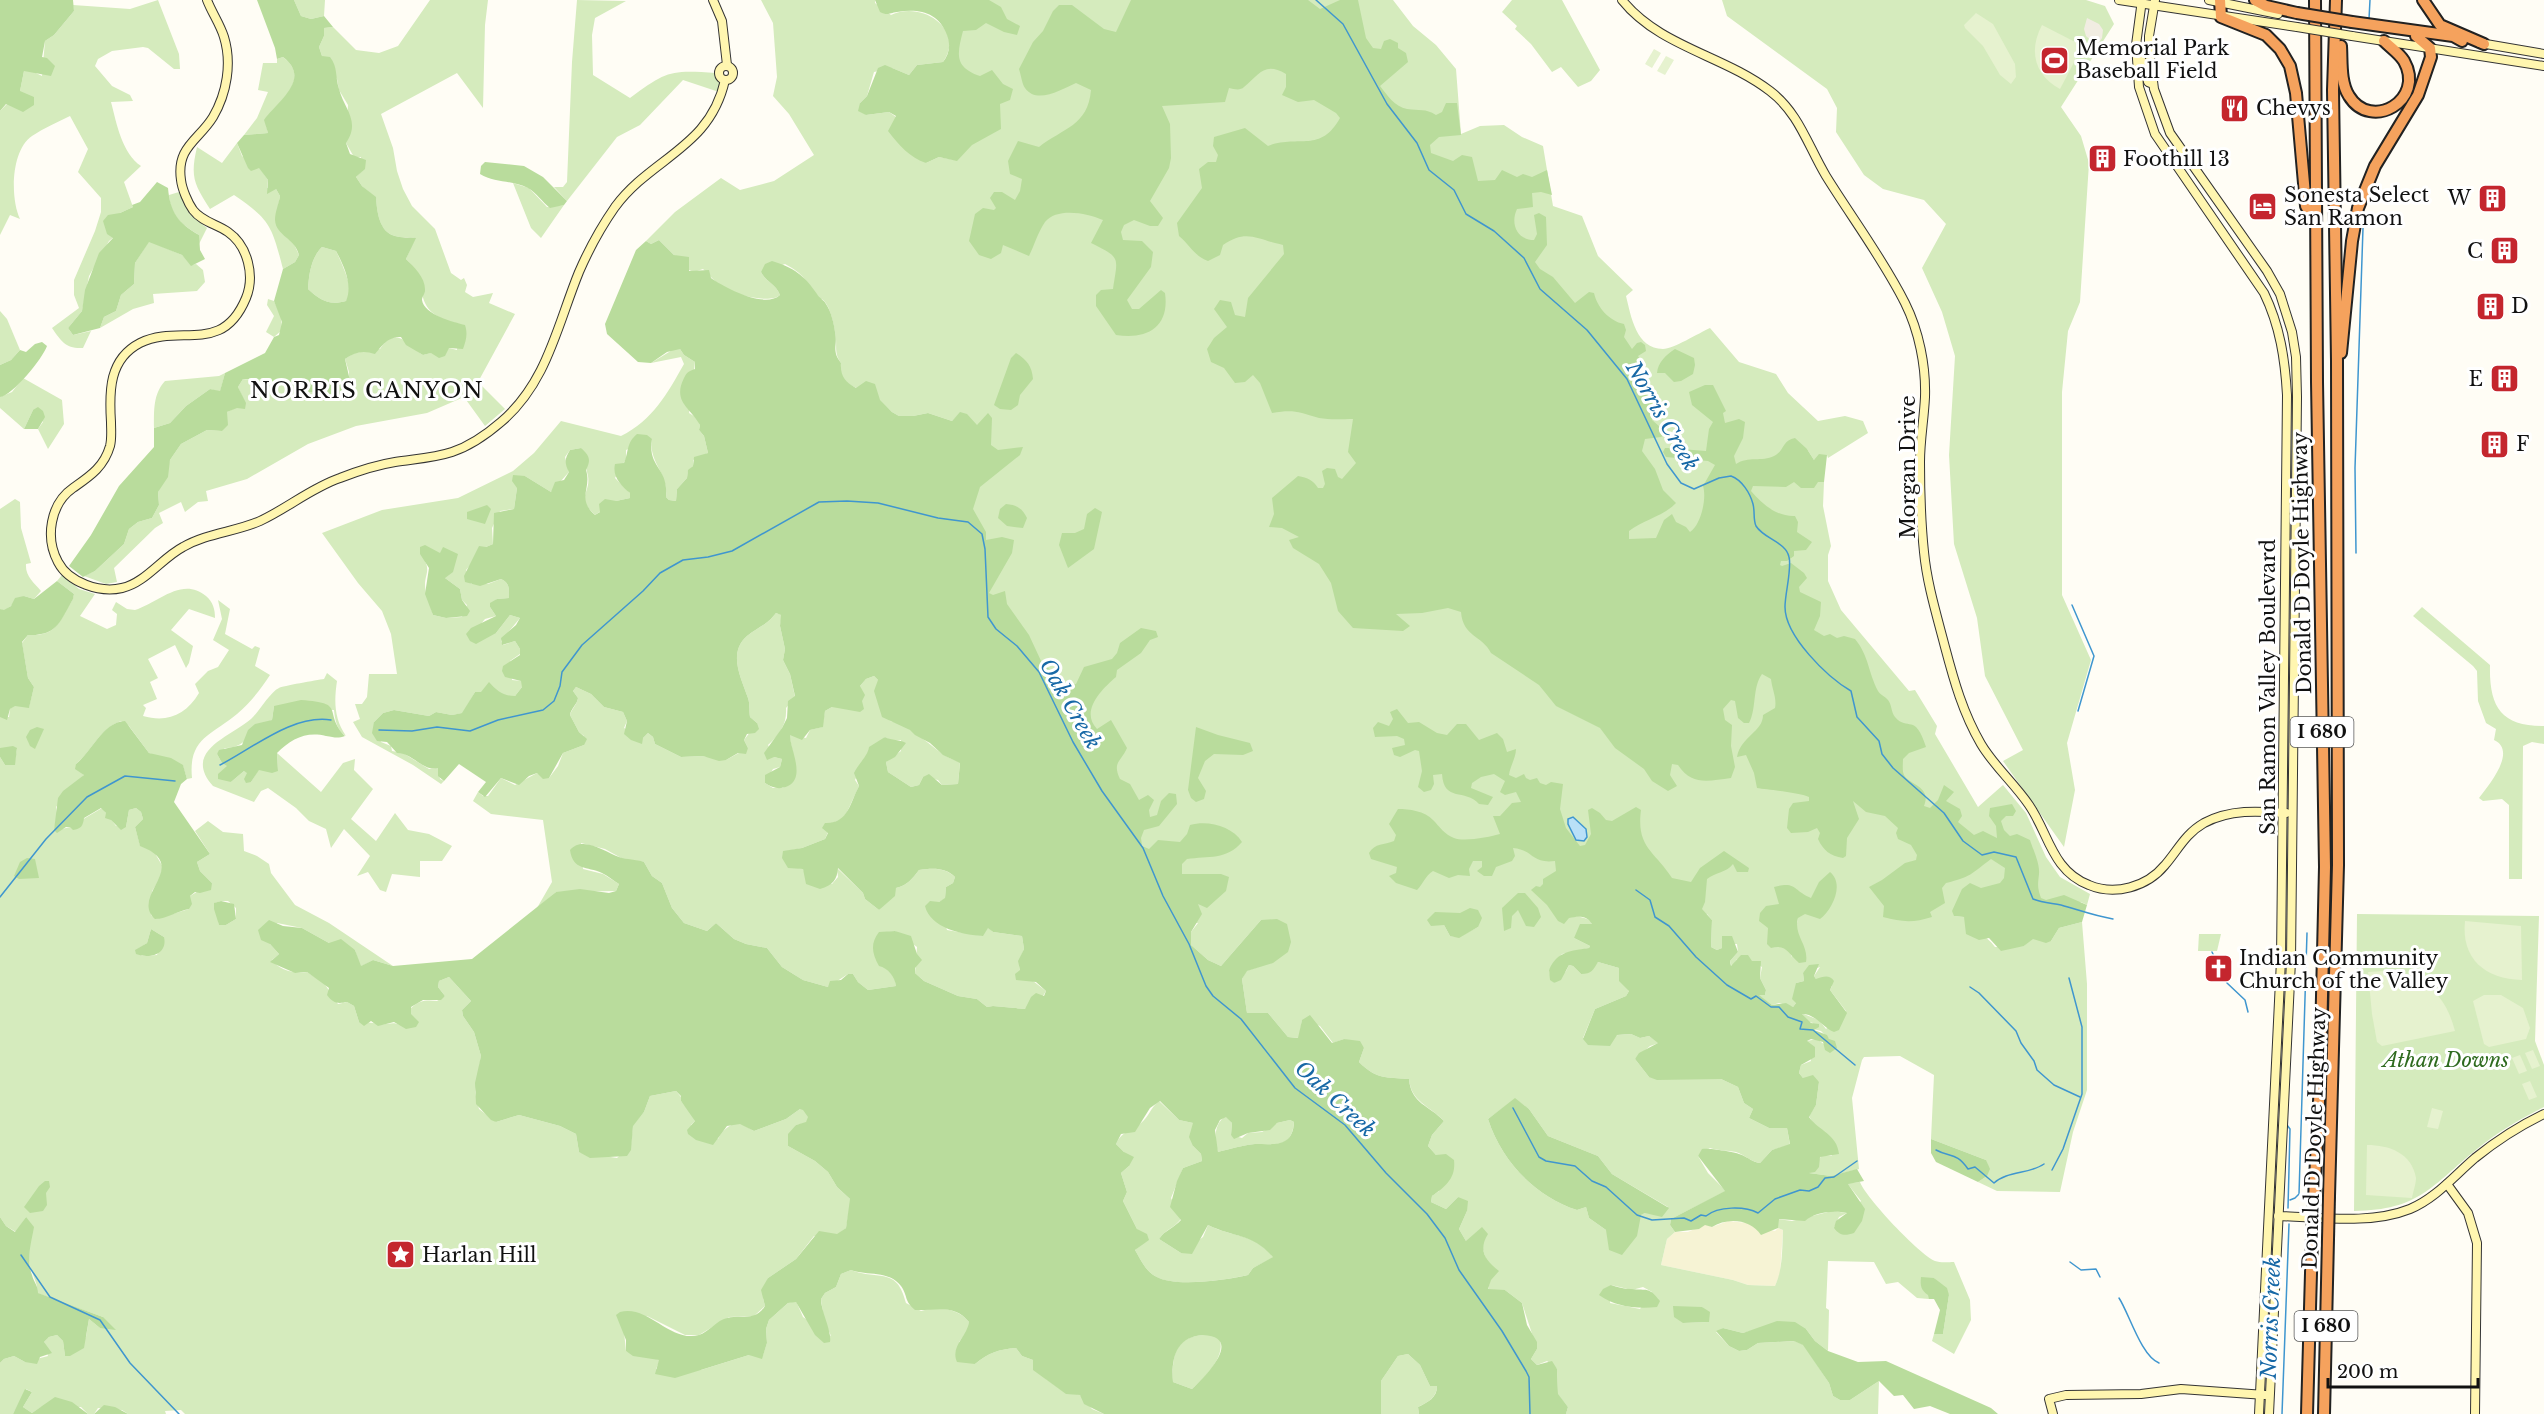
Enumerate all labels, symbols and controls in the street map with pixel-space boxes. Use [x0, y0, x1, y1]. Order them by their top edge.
place label: Memorial Park Baseball Field [2076, 36, 2230, 83]
sports icon: Memorial Park Baseball Field [2039, 44, 2071, 76]
restaurant icon: Chevys [2219, 92, 2251, 124]
place label: Chevys [2256, 96, 2331, 120]
building icon: Foothill 13 [2086, 143, 2118, 175]
place label: Foothill 13 [2123, 147, 2230, 171]
building icon: W [2476, 182, 2508, 214]
place label: Sonesta Select San Ramon [2284, 183, 2430, 230]
place label: W [2446, 186, 2471, 210]
hotel icon: Sonesta Select San Ramon [2247, 190, 2279, 222]
building icon: C [2488, 235, 2520, 267]
place label: C [2467, 239, 2483, 263]
building icon: D [2474, 290, 2506, 322]
place label: D [2511, 294, 2529, 318]
water label: Norris Creek [1620, 356, 1704, 476]
building icon: E [2488, 363, 2520, 395]
place label: E [2468, 367, 2483, 391]
district label: NORRIS CANYON [250, 377, 484, 404]
street label: Morgan Drive [1896, 395, 1920, 539]
building icon: F [2479, 428, 2511, 460]
street label: Donald D Doyle Highway [2288, 431, 2316, 694]
place label: F [2516, 432, 2529, 456]
street label: San Ramon Valley Boulevard [2256, 539, 2280, 835]
water label: Oak Creek [1034, 654, 1106, 754]
road number: I 680 [2290, 717, 2354, 747]
place label: Indian Community Church of the Valley [2239, 946, 2449, 993]
church icon: Indian Community Church of the Valley [2202, 953, 2234, 985]
street label: Donald D Doyle Highway [2297, 1006, 2331, 1270]
park label: Athan Downs [2380, 1048, 2509, 1072]
water label: Oak Creek [1289, 1055, 1381, 1143]
place icon: Harlan Hill [385, 1239, 417, 1271]
place label: Harlan Hill [422, 1243, 537, 1267]
water label: Norris Creek [2256, 1256, 2286, 1381]
road number: I 680 [2294, 1311, 2358, 1341]
scale bar [2328, 1351, 2478, 1389]
text: 200 m [2337, 1361, 2398, 1383]

